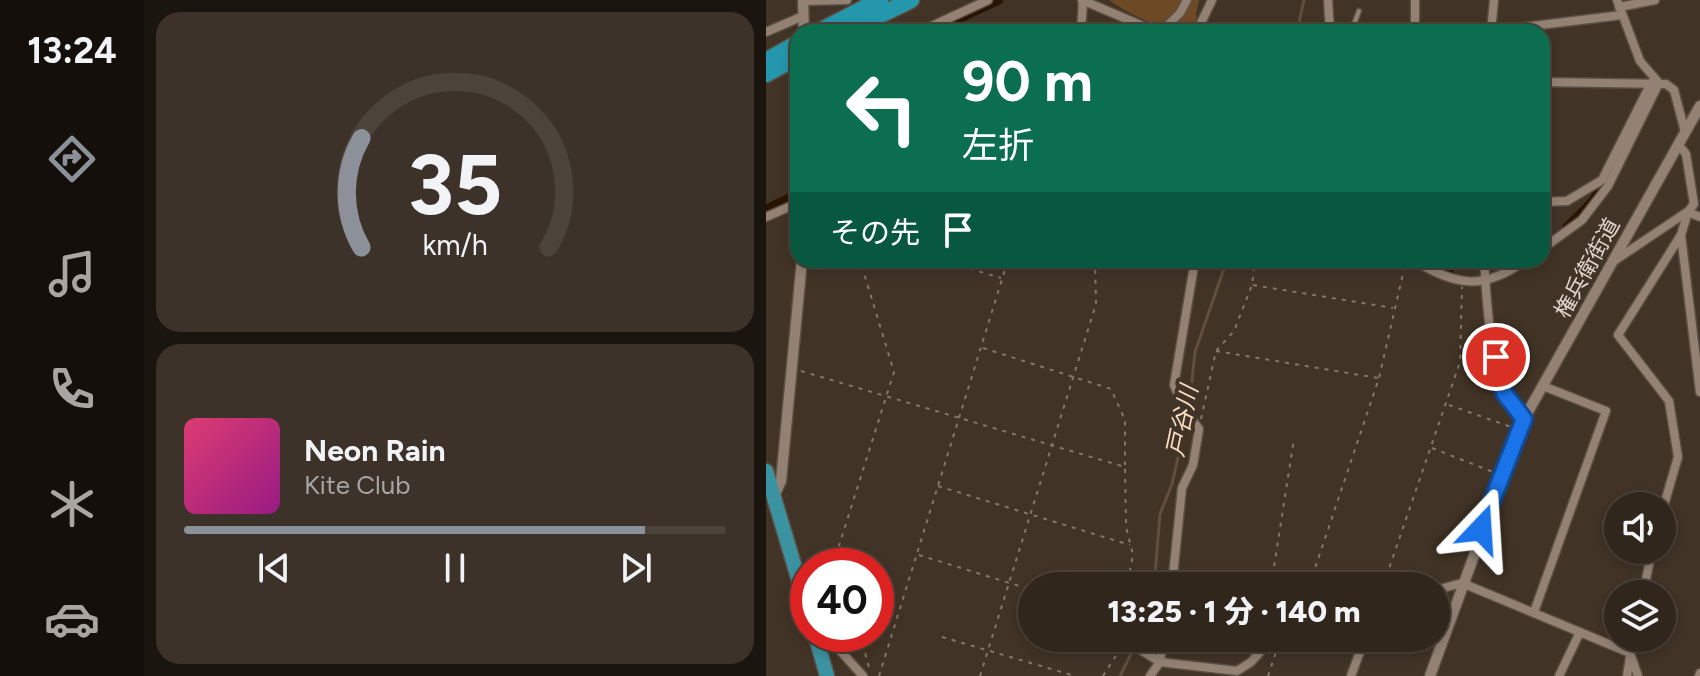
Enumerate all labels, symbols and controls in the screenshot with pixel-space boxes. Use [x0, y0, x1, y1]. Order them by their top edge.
text: 13:24 [27, 29, 117, 72]
text: 90 m [962, 48, 1093, 115]
icon: left [830, 56, 934, 160]
text: 左折 [962, 124, 1034, 167]
icon: directions [44, 131, 100, 187]
text: 35 [408, 135, 502, 235]
icon: arrive [936, 208, 980, 252]
street label: 権兵衛街道 [1549, 213, 1625, 323]
text: その先 [830, 214, 920, 251]
text: km/h [422, 228, 488, 262]
icon: music [44, 246, 100, 302]
pin [1462, 323, 1530, 391]
icon: arrive [1474, 335, 1518, 379]
icon: phone [44, 361, 100, 417]
water label: 戸谷川 [1160, 380, 1204, 459]
text: Neon Rain [304, 432, 446, 469]
text: Kite Club [304, 469, 410, 501]
icon: climate [44, 476, 100, 532]
position arrow [1439, 487, 1523, 571]
map controls [1604, 492, 1676, 652]
button: sound [1604, 492, 1676, 564]
icon: previous [252, 546, 296, 590]
icon: pause [433, 546, 477, 590]
icon: next [614, 546, 658, 590]
speed limit sign: 40 [790, 548, 894, 652]
button: layers [1604, 580, 1676, 652]
icon: car [44, 591, 100, 647]
text: 13:25 · 1 分 · 140 m [1107, 593, 1361, 630]

